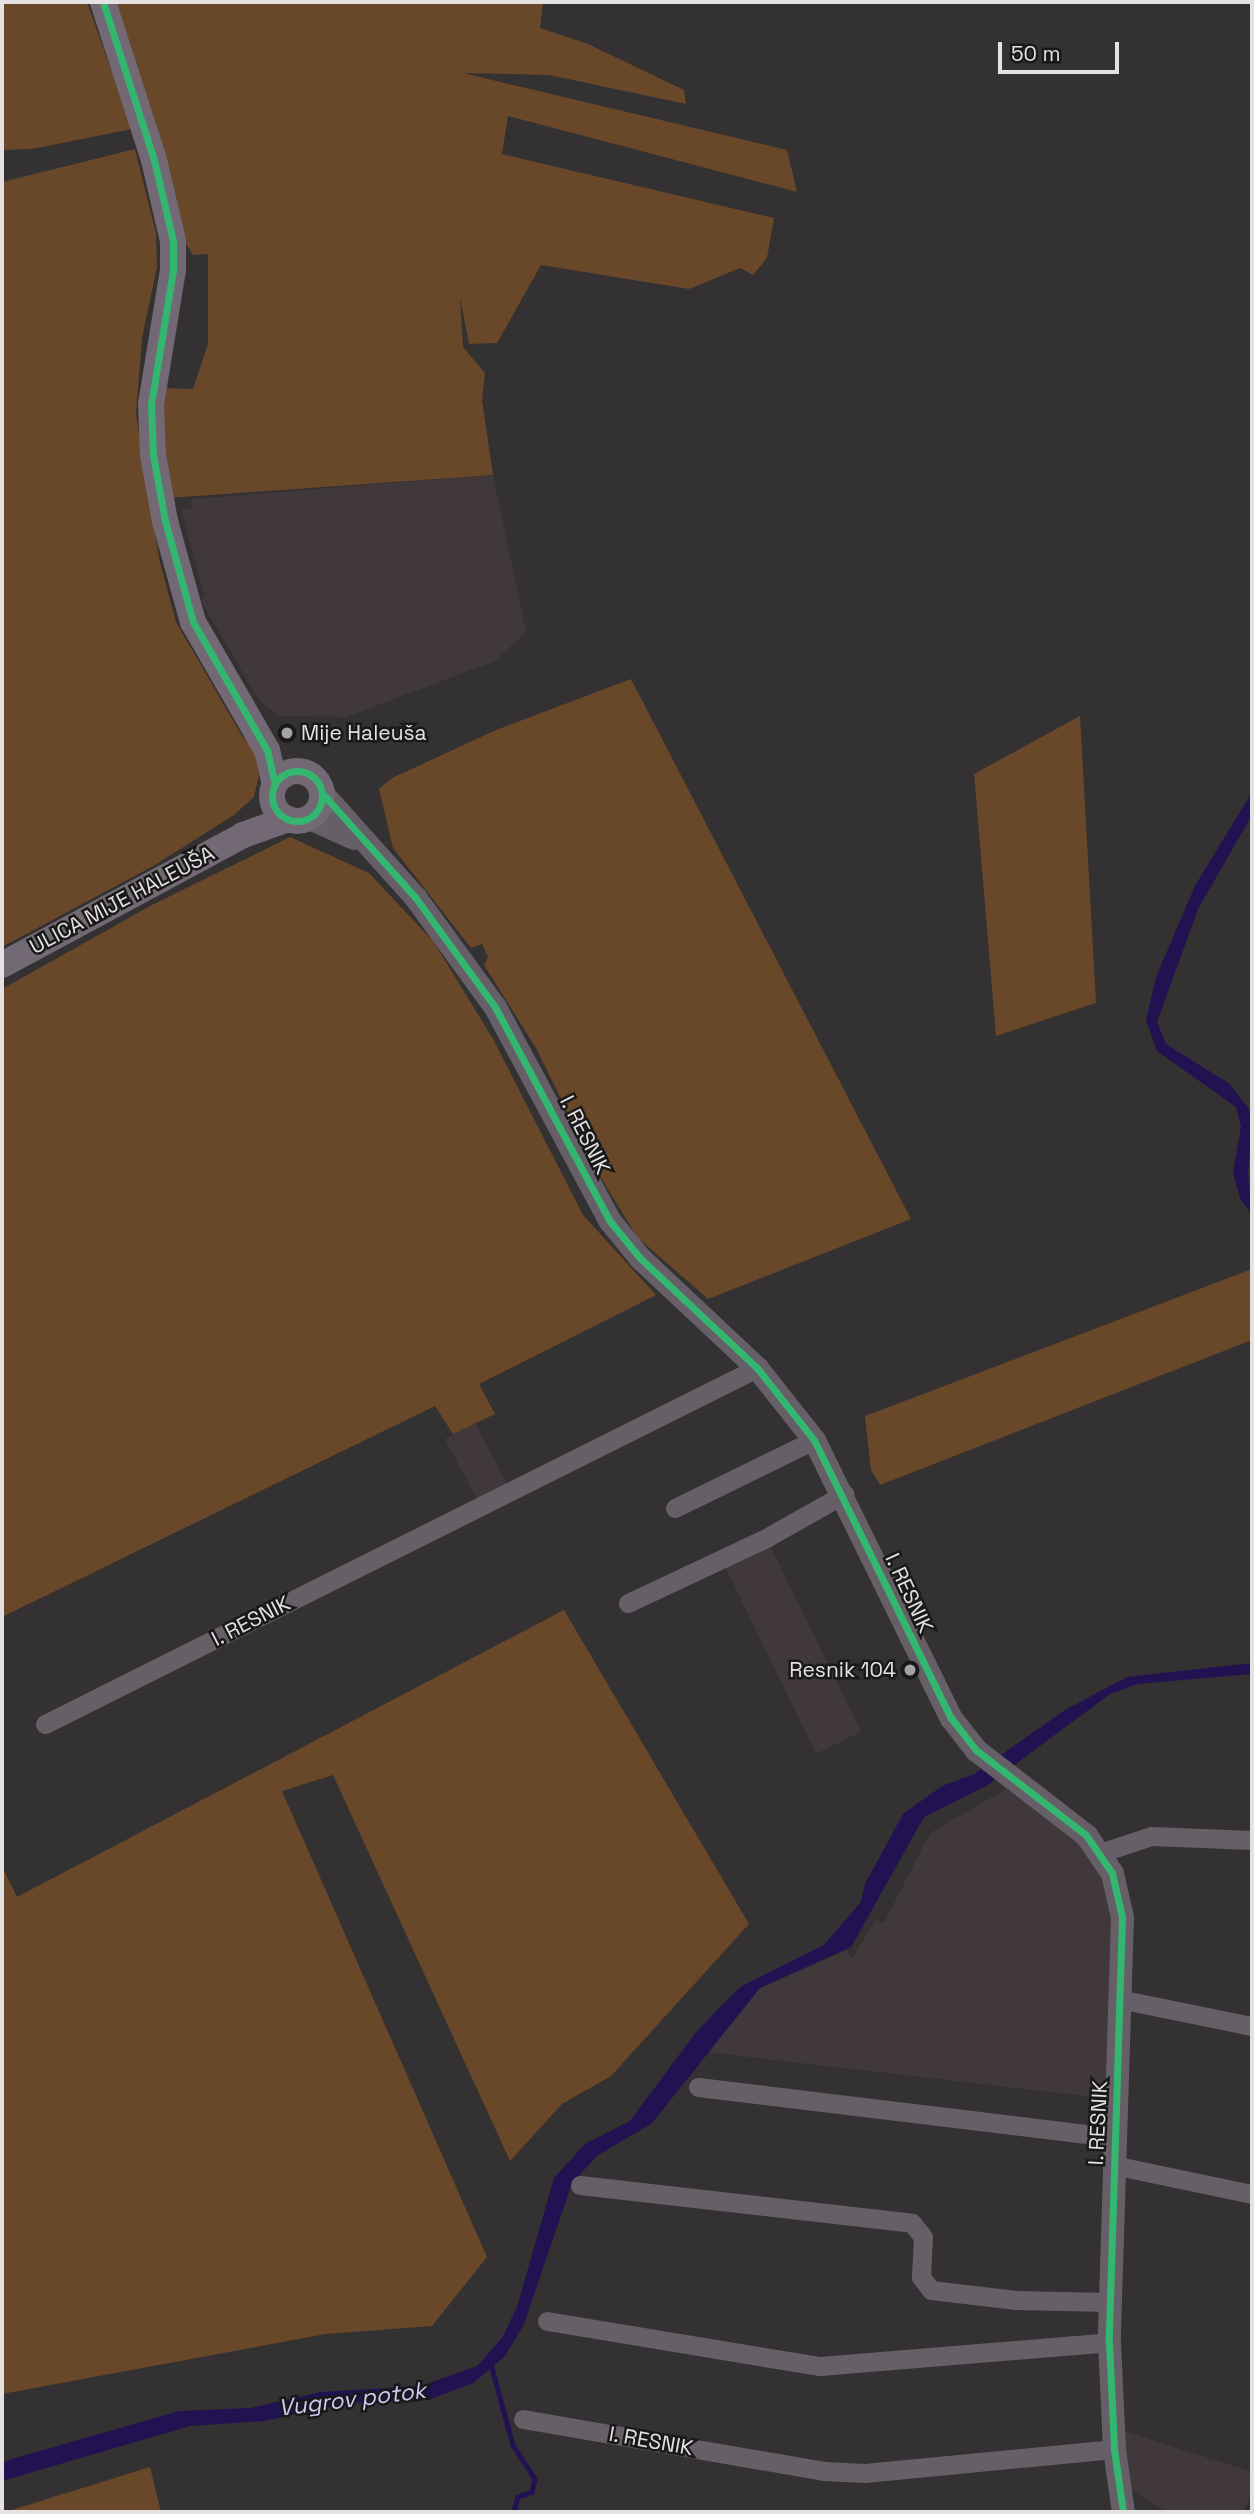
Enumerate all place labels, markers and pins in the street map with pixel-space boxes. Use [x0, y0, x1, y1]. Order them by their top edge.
place label: Mije Haleuša [301, 720, 427, 746]
marker: Mije Haleuša [279, 725, 295, 741]
place label: Resnik 104 [789, 1657, 896, 1683]
marker: Resnik 104 [902, 1662, 918, 1678]

